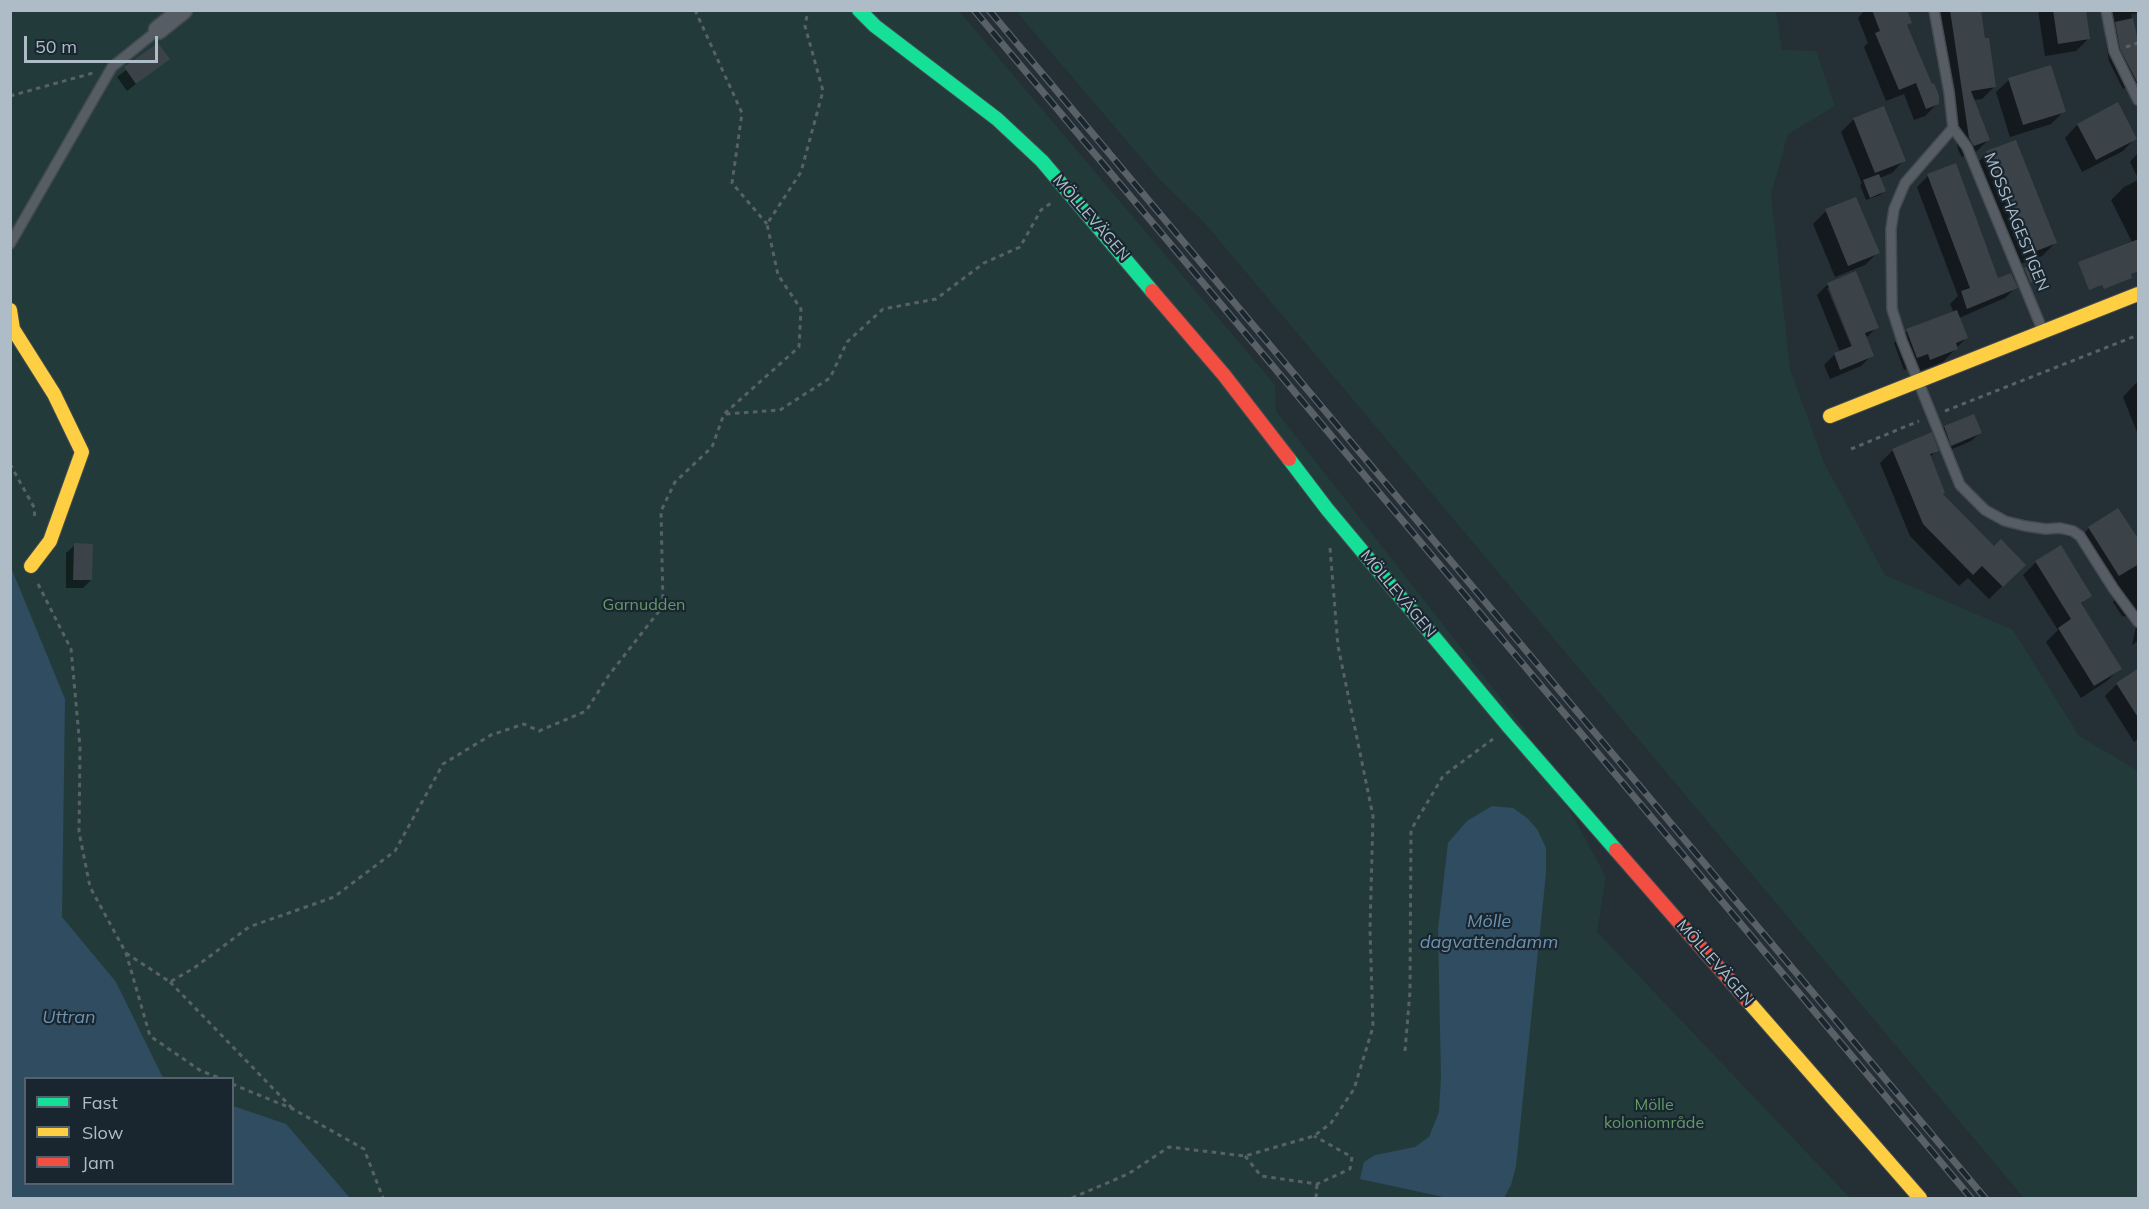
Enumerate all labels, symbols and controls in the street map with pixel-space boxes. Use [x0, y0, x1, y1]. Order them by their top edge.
scale bar [27, 24, 160, 62]
text: 50 m [35, 35, 77, 58]
street label: MOSSHAGESTIGEN [1979, 150, 2053, 294]
street label: MÖLLEVÄGEN [1048, 171, 1134, 265]
street label: MÖLLEVÄGEN [1356, 547, 1440, 641]
park label: Garnudden [603, 595, 685, 615]
water label: Mölle dagvattendamm [1420, 911, 1558, 954]
street label: MÖLLEVÄGEN [1672, 916, 1758, 1010]
water label: Uttran [42, 1007, 96, 1029]
legend [24, 1077, 234, 1185]
text: Fast [82, 1091, 118, 1114]
park label: Mölle koloniområde [1604, 1095, 1704, 1133]
text: Slow [82, 1121, 123, 1144]
text: Jam [82, 1151, 115, 1174]

